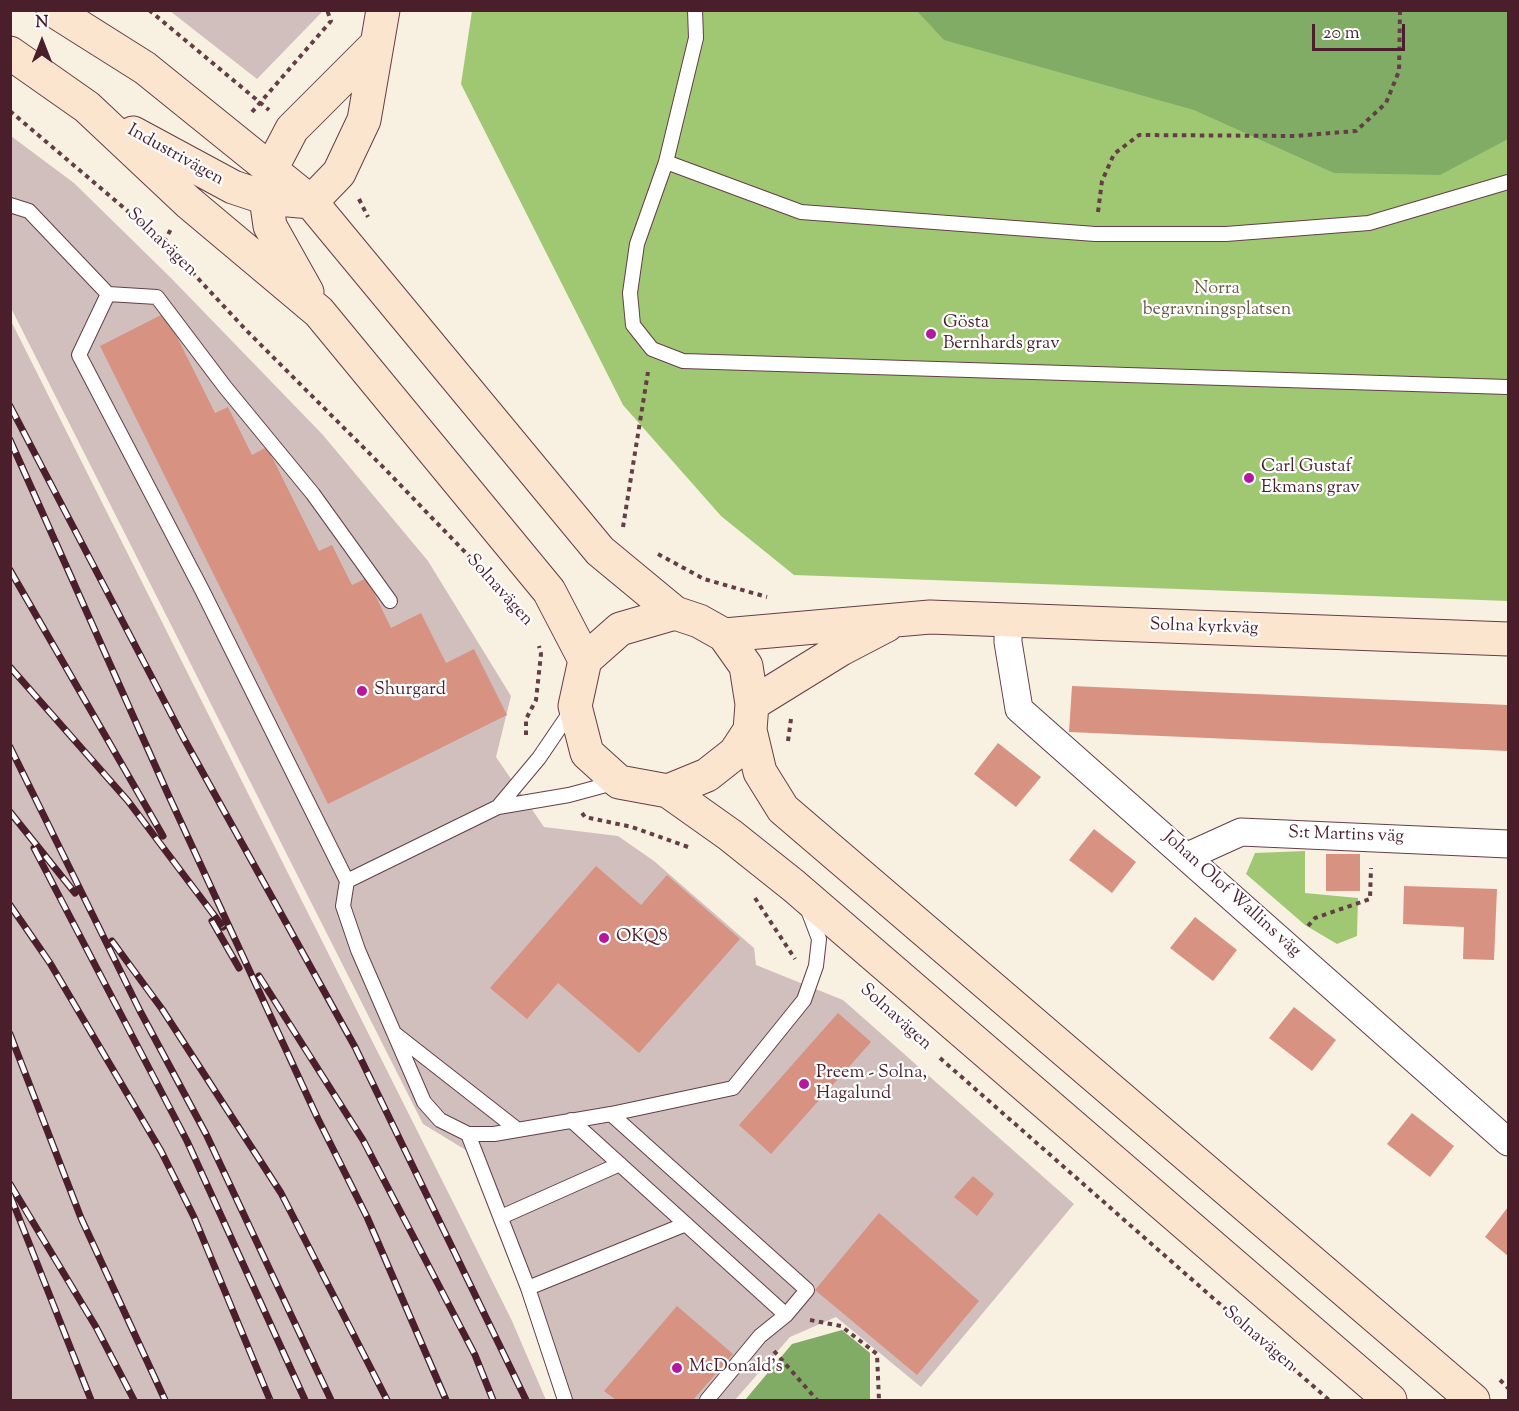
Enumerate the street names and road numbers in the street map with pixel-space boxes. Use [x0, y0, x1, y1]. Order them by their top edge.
street label: Industrivägen [123, 121, 227, 191]
street label: Solnavägen [121, 204, 201, 282]
street label: Solnavägen [461, 551, 537, 631]
street label: Solna kyrkväg [1149, 615, 1259, 641]
street label: S:t Martins väg [1288, 823, 1404, 849]
street label: Johan Olof Wallins väg [1157, 827, 1305, 963]
street label: Solnavägen [855, 980, 935, 1056]
street label: Solnavägen [1218, 1303, 1300, 1377]

